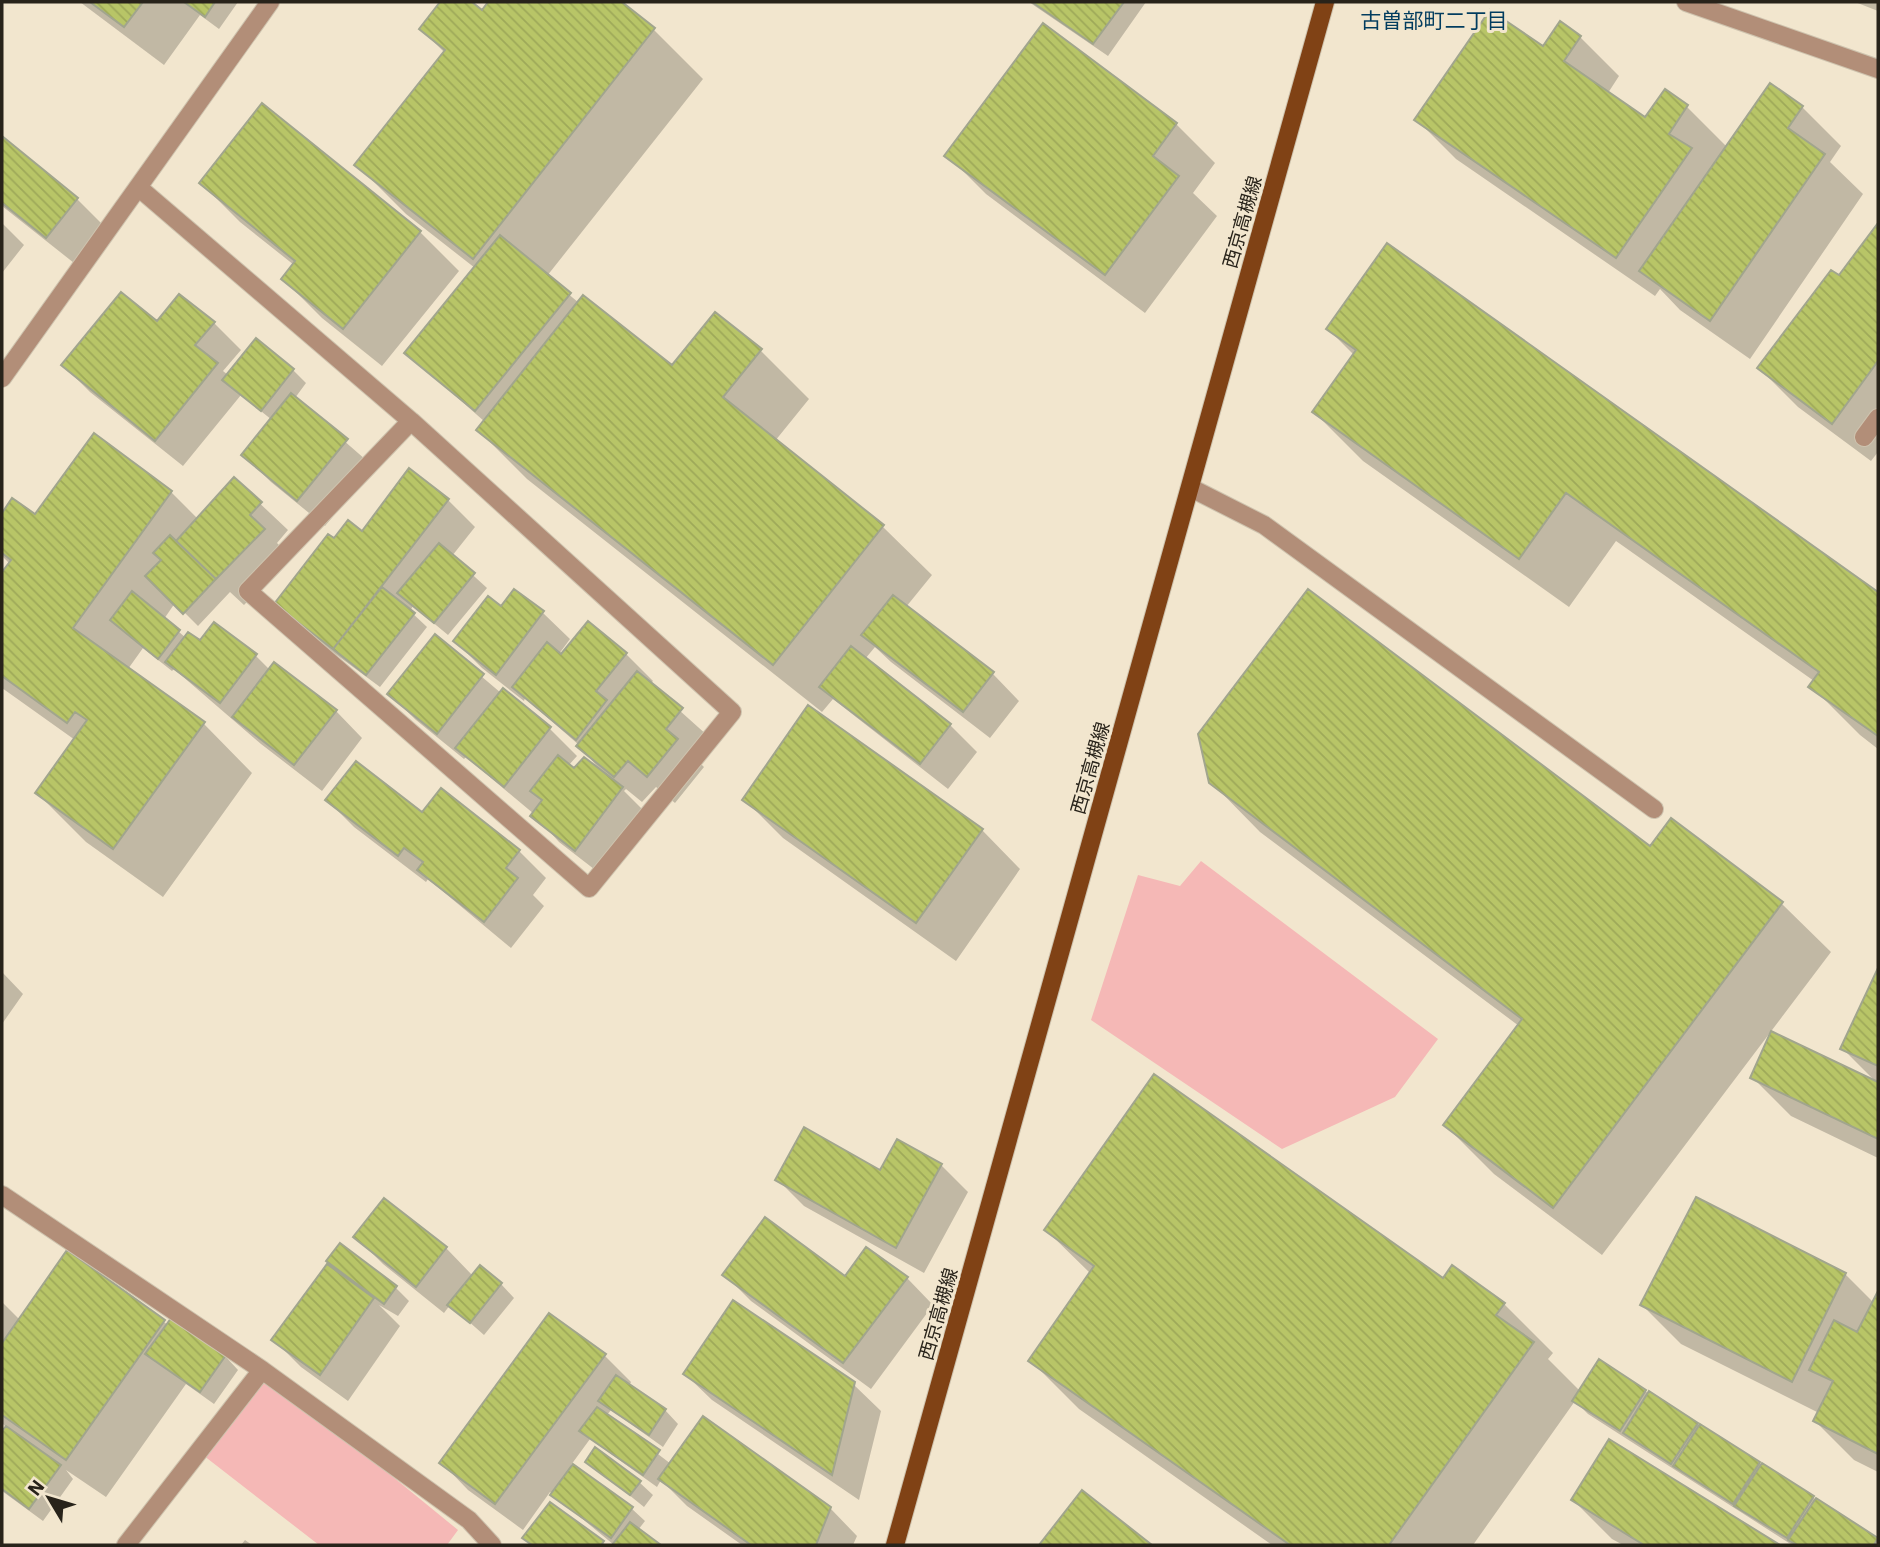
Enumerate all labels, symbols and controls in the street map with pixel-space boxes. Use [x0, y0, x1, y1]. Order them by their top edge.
district label: 古曽部町二丁目 [1361, 6, 1508, 34]
street label: 西京高槻線 [1217, 173, 1267, 271]
street label: 西京高槻線 [1065, 719, 1115, 817]
street label: 西京高槻線 [913, 1265, 963, 1363]
north arrow [14, 1463, 84, 1533]
text: N [22, 1475, 49, 1500]

